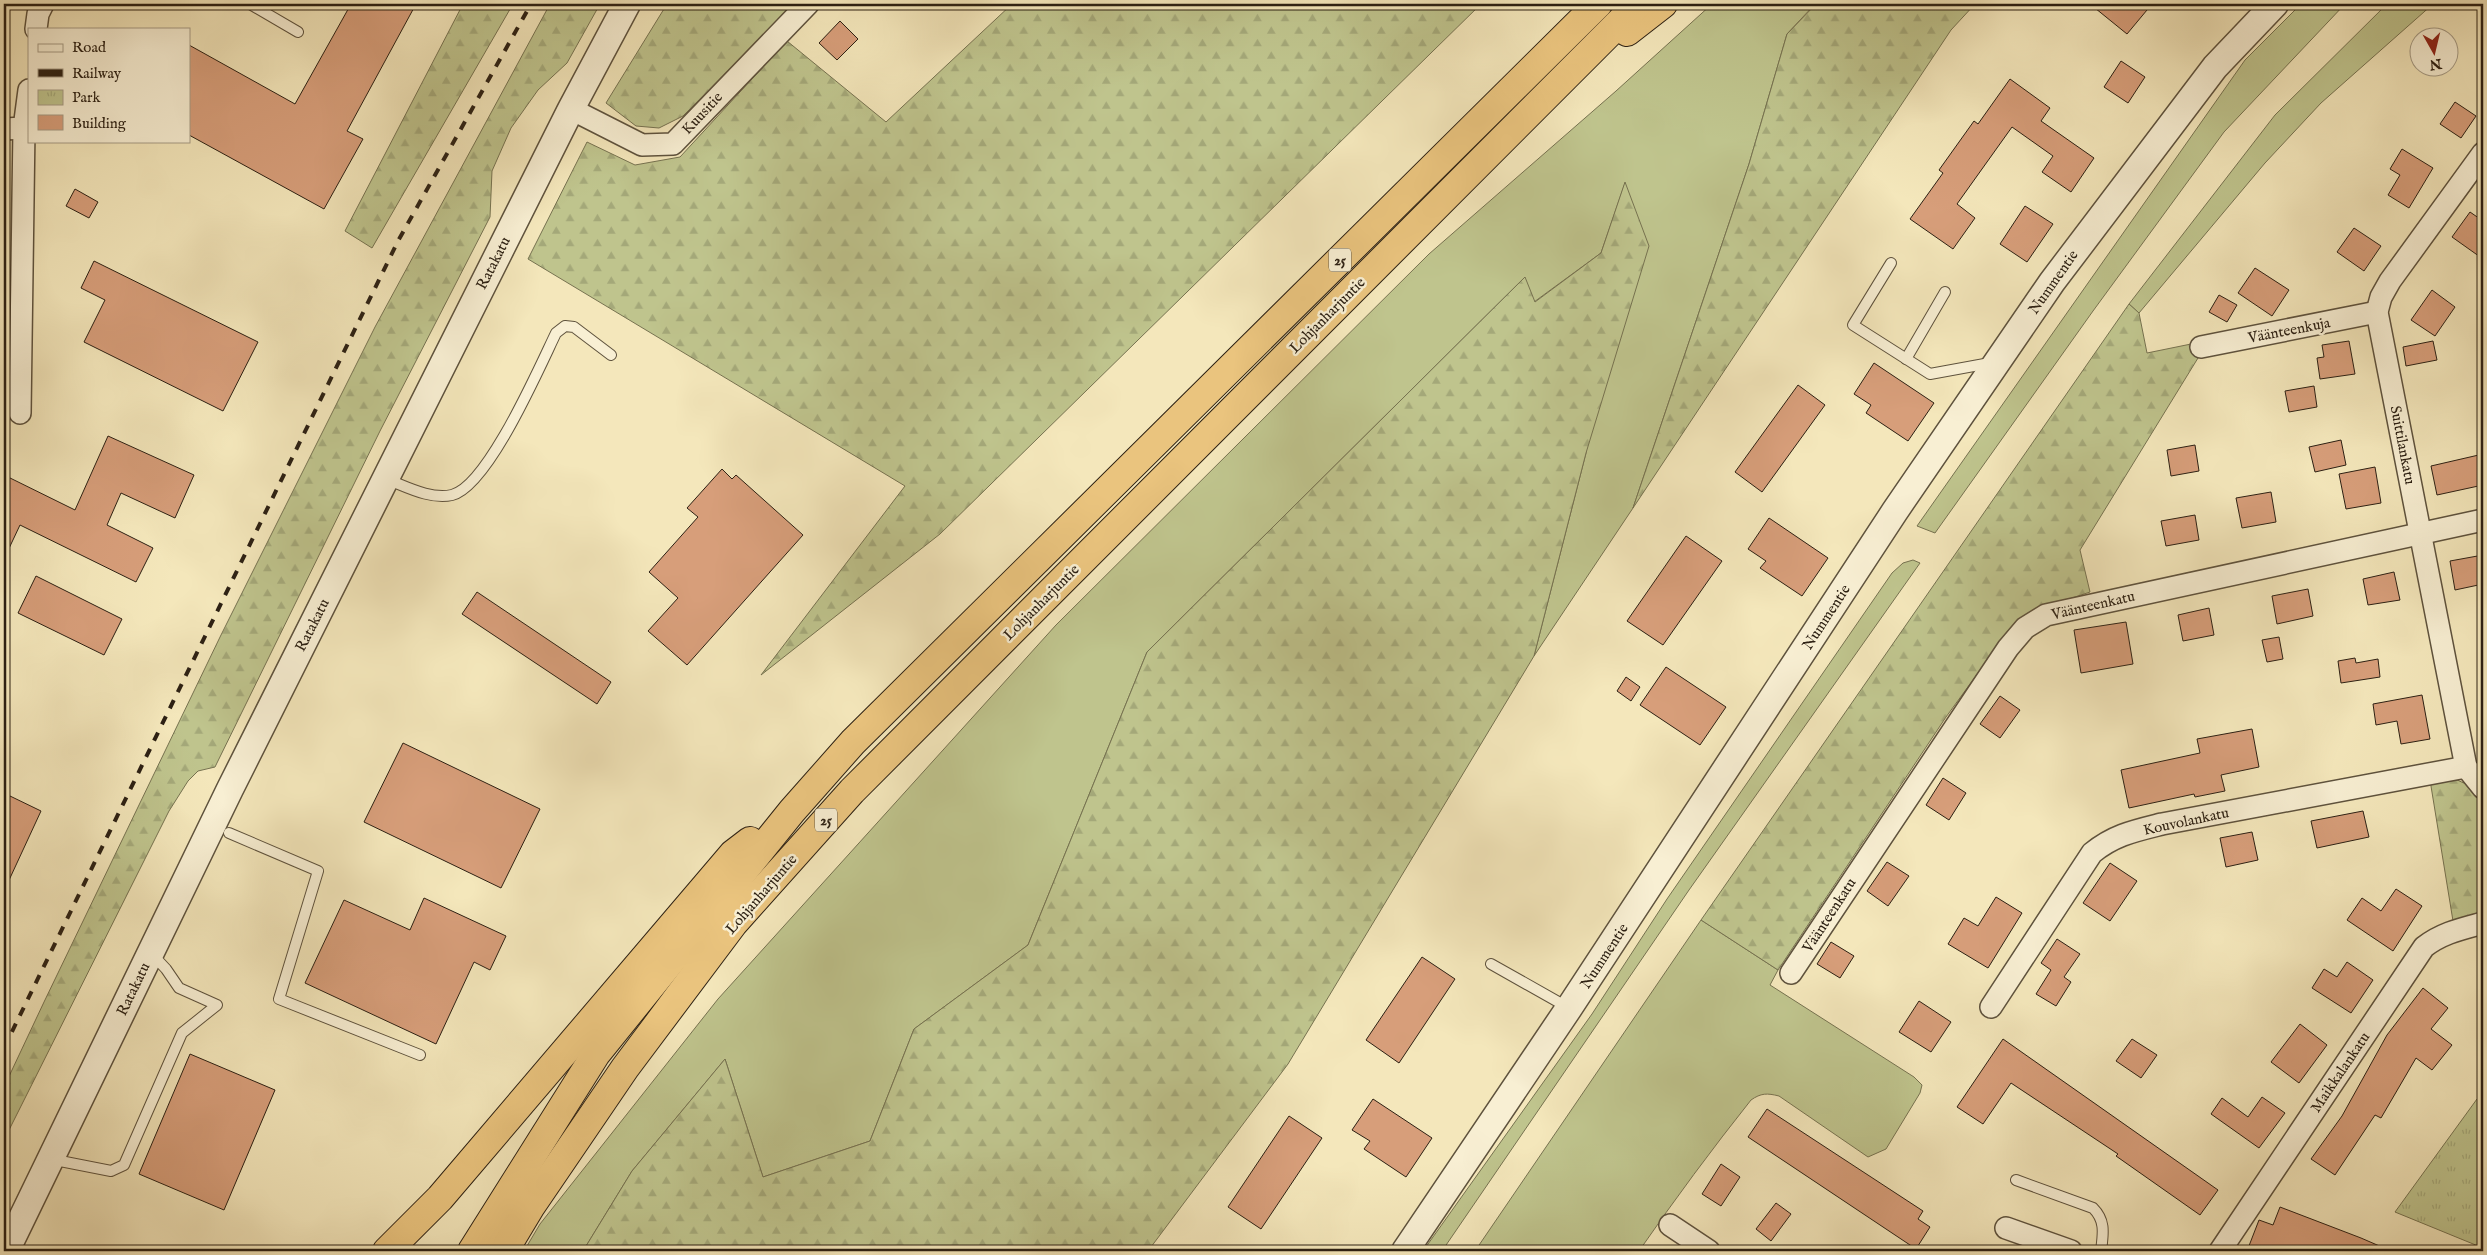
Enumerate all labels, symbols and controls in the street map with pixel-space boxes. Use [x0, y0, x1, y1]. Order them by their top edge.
legend [28, 28, 190, 142]
north arrow [2410, 28, 2460, 78]
text: Road [72, 38, 107, 57]
text: N [2428, 54, 2444, 74]
text: Railway [72, 64, 122, 83]
text: Park [72, 88, 102, 107]
street label: Kuusitie [678, 88, 727, 139]
text: Building [72, 114, 127, 133]
street label: Ratakatu [472, 233, 515, 293]
street label: Nummentie [2024, 246, 2083, 318]
road number: 25 [1329, 248, 1351, 272]
street label: Lohjanharjuntie [1285, 273, 1370, 357]
street label: Väänteenkuja [2245, 313, 2332, 348]
street label: Suittilankatu [2386, 404, 2419, 486]
street label: Lohjanharjuntie [999, 560, 1084, 644]
street label: Nummentie [1798, 581, 1855, 654]
street label: Väänteenkatu [2049, 587, 2137, 625]
street label: Ratakatu [291, 595, 334, 655]
street label: Kouvolankatu [2141, 803, 2231, 840]
road number: 25 [815, 808, 837, 832]
street label: Lohjanharjuntie [721, 850, 801, 938]
street label: Väänteenkatu [1798, 874, 1861, 957]
street label: Nummentie [1576, 920, 1633, 993]
street label: Ratakatu [112, 959, 155, 1019]
street label: Maikkalankatu [2306, 1028, 2374, 1116]

